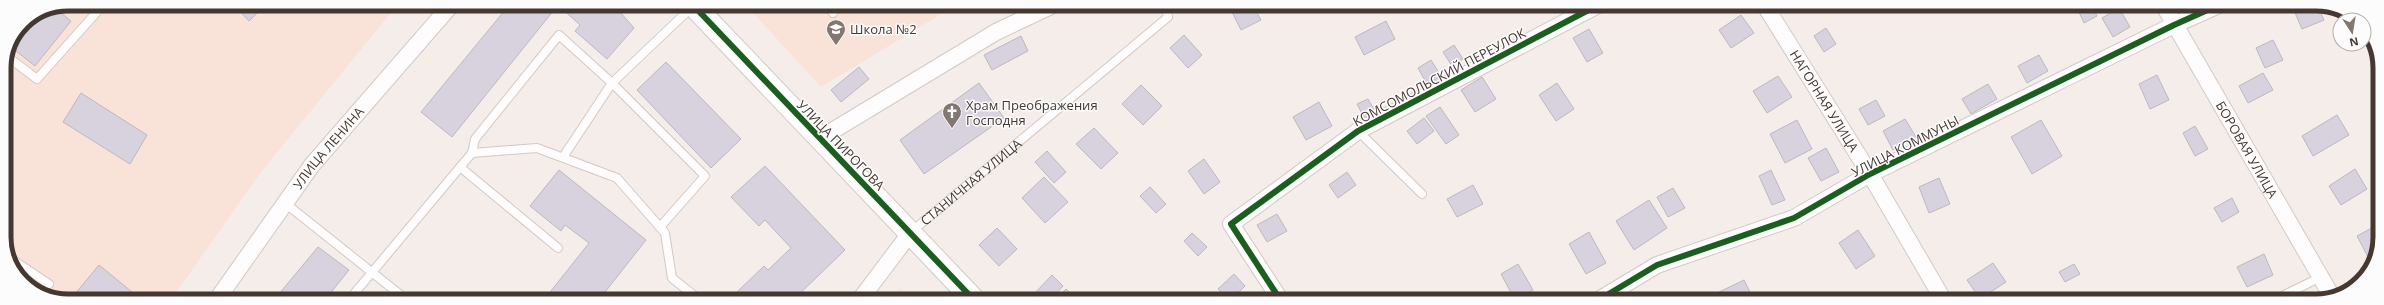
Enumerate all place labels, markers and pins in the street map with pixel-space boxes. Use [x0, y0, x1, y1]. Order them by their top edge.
school or university icon: Школа №2 [825, 18, 847, 46]
place label: Школа №2 [850, 20, 917, 38]
place label: Храм Преображения Господня [966, 96, 1098, 129]
church icon: Храм Преображения Господня [941, 101, 963, 129]

